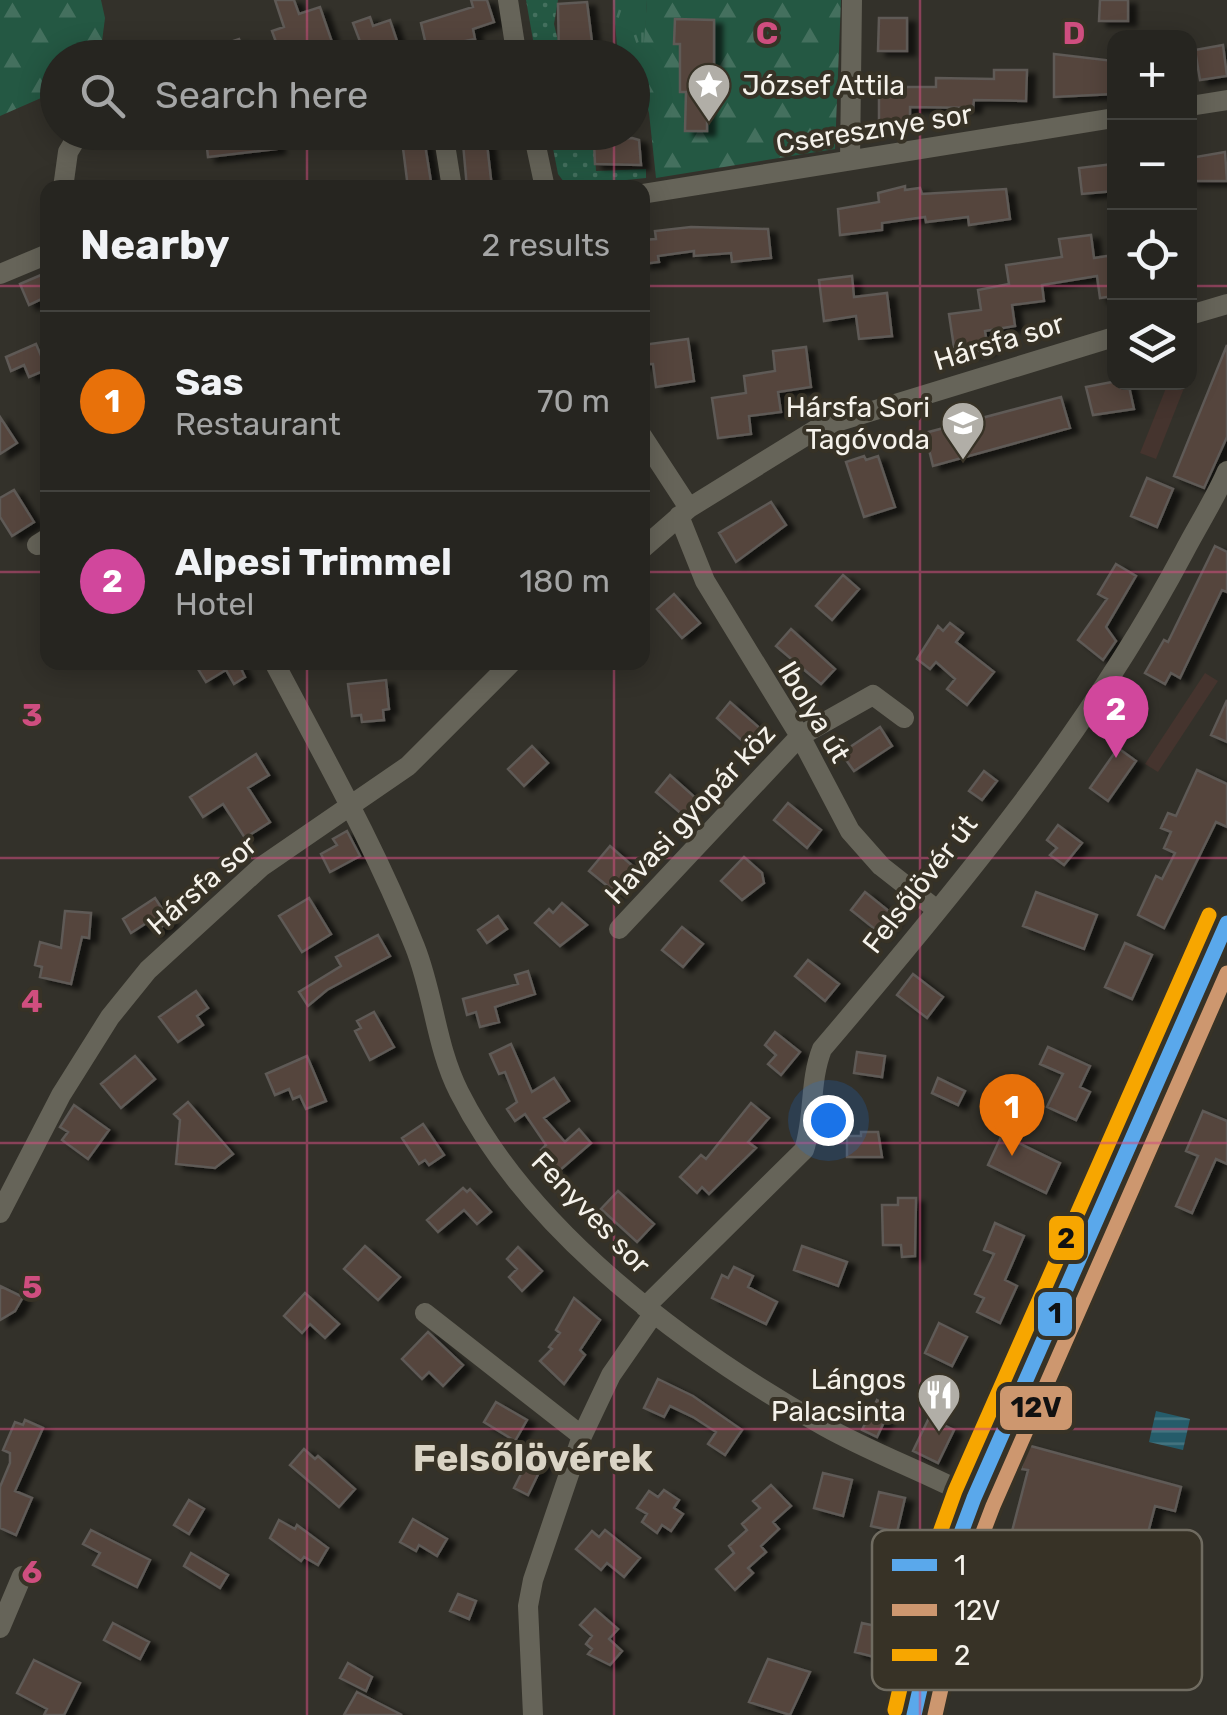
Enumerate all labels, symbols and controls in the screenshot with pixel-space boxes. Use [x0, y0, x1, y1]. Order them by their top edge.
text: C [756, 14, 778, 52]
text: D [1063, 14, 1085, 52]
map controls [1107, 30, 1197, 390]
button: + [1107, 30, 1197, 120]
search box [40, 40, 650, 150]
place icon: József Attila [686, 62, 732, 123]
icon: search [75, 68, 130, 123]
place label: József Attila [742, 69, 905, 102]
text: Search here [155, 72, 368, 118]
street label: Cseresznye sor [774, 97, 975, 161]
button: − [1107, 120, 1197, 210]
button: locate [1107, 210, 1197, 300]
text: Nearby [80, 220, 230, 270]
text: 2 results [481, 226, 610, 264]
button: layers [1107, 300, 1197, 390]
street label: Hársfa sor [930, 306, 1068, 377]
text: Sas [175, 359, 244, 405]
text: 1 [105, 382, 120, 420]
text: 70 m [537, 382, 610, 420]
place label: Hársfa Sori Tagóvoda [786, 391, 930, 456]
school or university icon: Hársfa Sori Tagóvoda [940, 400, 986, 461]
text: Restaurant [175, 405, 341, 443]
text: Alpesi Trimmel [175, 539, 452, 585]
text: 2 [102, 562, 123, 600]
text: 180 m [519, 562, 610, 600]
text: Hotel [175, 585, 254, 623]
street label: Ibolya út [771, 655, 857, 769]
pin: 2 [1084, 676, 1148, 758]
text: 3 [21, 696, 43, 734]
street label: Havasi gyopár köz [598, 717, 782, 911]
street label: Felsőlövér út [856, 808, 984, 960]
street label: Hársfa sor [141, 828, 264, 941]
text: 4 [21, 982, 43, 1020]
pin: 1 [980, 1074, 1044, 1156]
your location [803, 1095, 854, 1146]
street label: Fenyves sor [525, 1145, 657, 1281]
line badge: 2 [1047, 1214, 1086, 1262]
text: 2 [1057, 1222, 1075, 1255]
text: 5 [22, 1268, 42, 1306]
line badge: 1 [1036, 1290, 1074, 1338]
text: 1 [1048, 1297, 1062, 1330]
place label: Lángos Palacsinta [771, 1363, 906, 1428]
restaurant icon: Lángos Palacsinta [916, 1372, 962, 1433]
line badge: 12V [998, 1384, 1074, 1432]
text: 12V [1010, 1391, 1062, 1424]
district label: Felsőlövérek [413, 1435, 653, 1481]
legend [872, 1530, 1202, 1690]
text: 1 [954, 1549, 966, 1582]
text: 6 [22, 1553, 42, 1591]
text: 12V [954, 1594, 1000, 1627]
text: 2 [954, 1639, 970, 1672]

